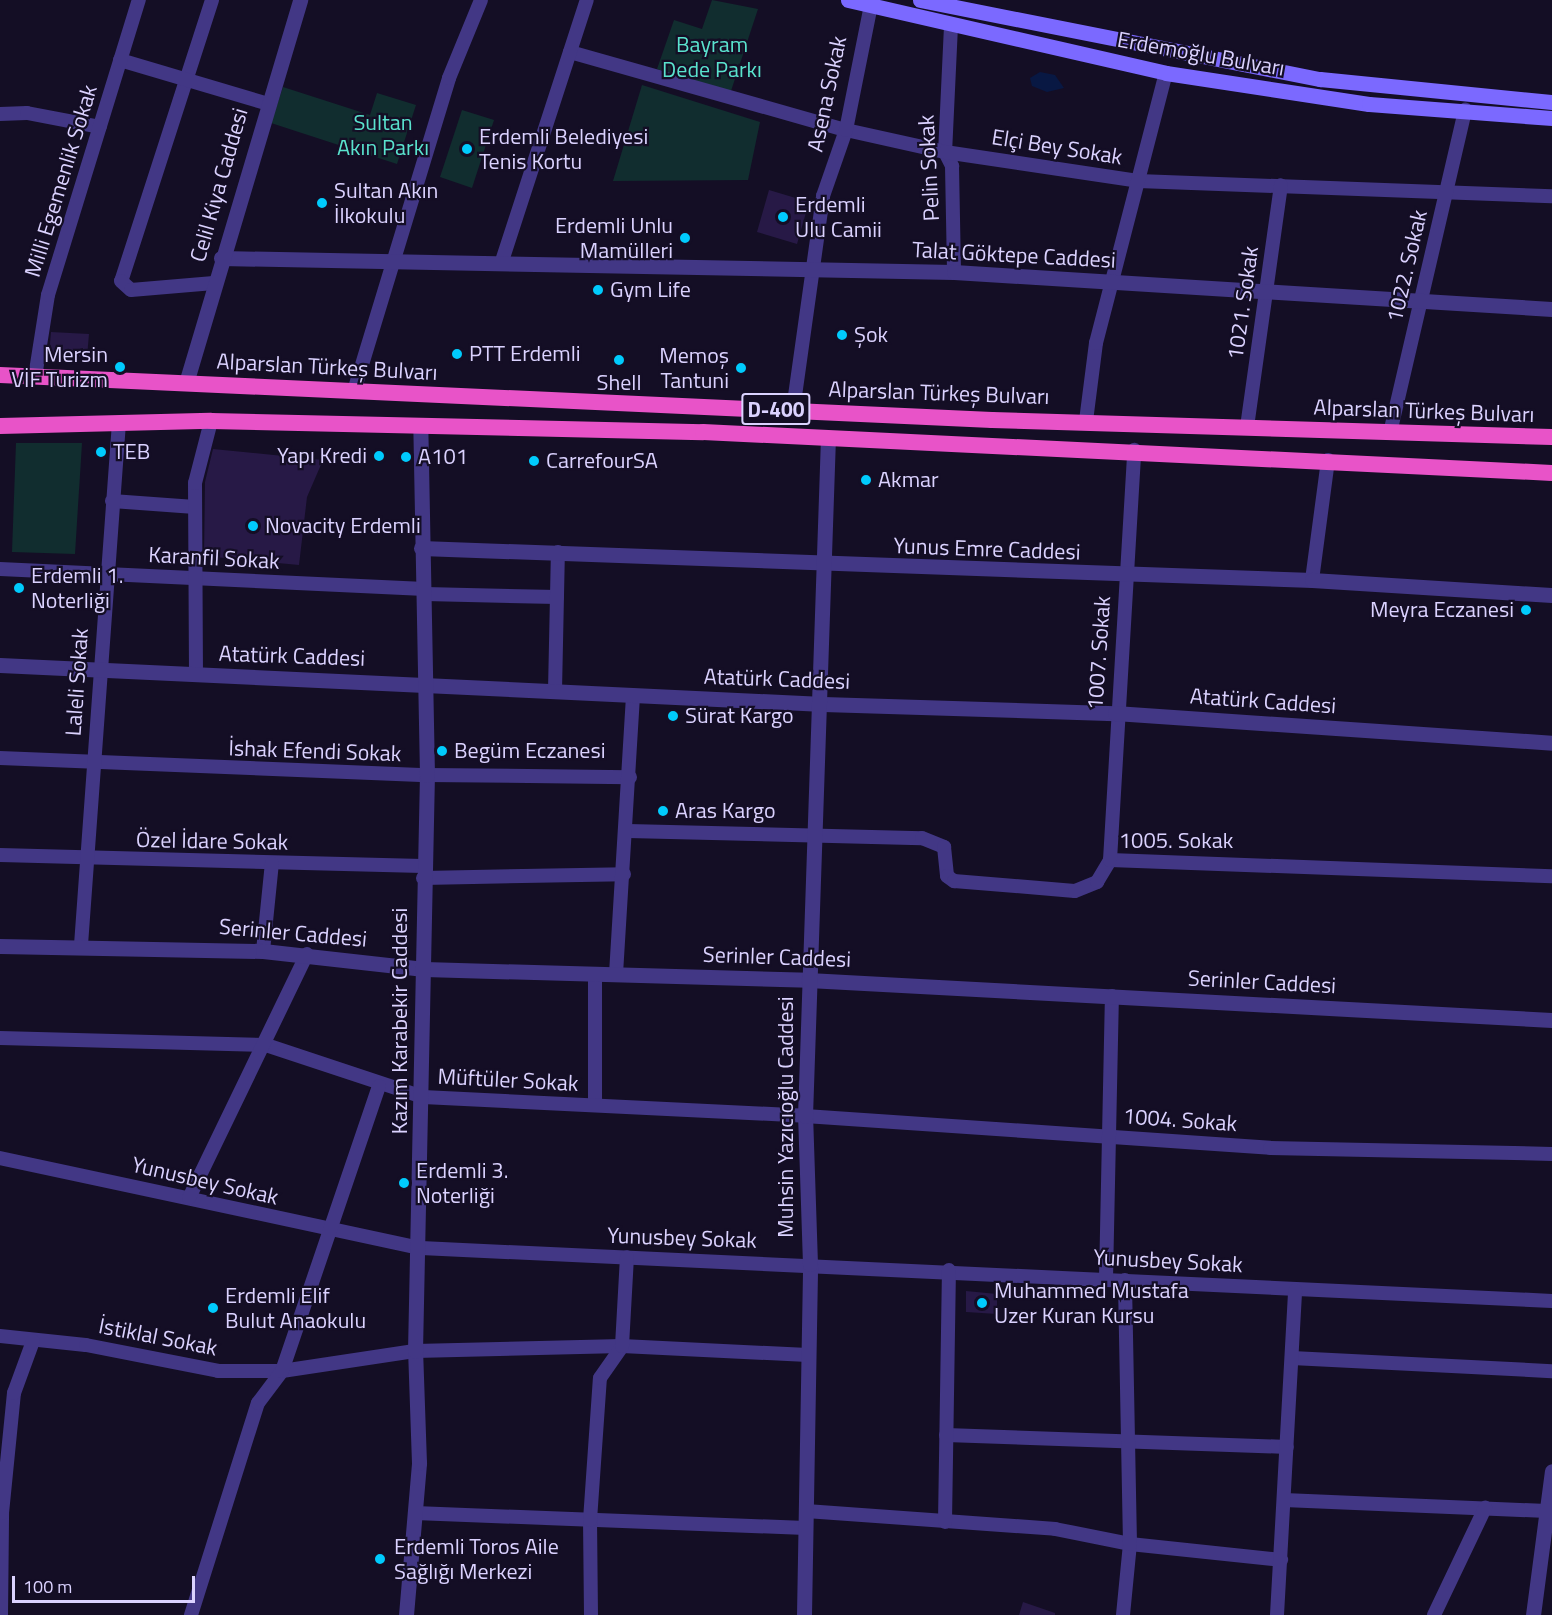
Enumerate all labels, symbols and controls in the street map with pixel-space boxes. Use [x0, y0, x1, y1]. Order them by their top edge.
street label: Erdemoğlu Bulvarı [1115, 26, 1287, 82]
park label: Bayram Dede Parkı [662, 31, 762, 82]
street label: Asena Sokak [802, 34, 852, 154]
street label: Milli Egemenlik Sokak [19, 82, 103, 280]
street label: Celil Kiya Caddesi [184, 105, 254, 265]
park label: Sultan Akın Parkı [337, 109, 429, 160]
street label: Pelin Sokak [913, 114, 945, 222]
place label: Erdemli Belediyesi Tenis Kortu [479, 123, 648, 174]
street label: Elçi Bey Sokak [990, 124, 1124, 170]
marker: Erdemli Belediyesi Tenis Kortu [460, 142, 474, 156]
place label: Sultan Akın İlkokulu [334, 177, 438, 228]
place label: Erdemli Ulu Camii [795, 191, 882, 242]
marker: Sultan Akın İlkokulu [315, 196, 329, 210]
street label: 1022. Sokak [1381, 207, 1433, 325]
marker: Erdemli Ulu Camii [776, 210, 790, 224]
place label: Erdemli Unlu Mamülleri [555, 212, 673, 264]
marker: Erdemli Unlu Mamülleri [678, 231, 692, 245]
street label: Talat Göktepe Caddesi [912, 236, 1116, 274]
street label: 1021. Sokak [1222, 244, 1264, 362]
place label: Gym Life [610, 277, 691, 303]
marker: Gym Life [591, 283, 605, 297]
place label: Şok [854, 322, 888, 348]
marker: Şok [835, 328, 849, 342]
place label: Mersin VİF Turizm [11, 341, 108, 392]
place label: PTT Erdemli [469, 341, 581, 367]
place label: Memoş Tantuni [659, 342, 729, 394]
marker: PTT Erdemli [450, 347, 464, 361]
street label: Alparslan Türkeş Bulvarı [216, 348, 438, 386]
marker: Shell [612, 353, 626, 367]
marker: Mersin VİF Turizm [113, 360, 127, 374]
marker: Memoş Tantuni [734, 361, 748, 375]
place label: Shell [596, 370, 642, 396]
street label: Alparslan Türkeş Bulvarı [828, 376, 1050, 410]
road number: D-400 [740, 391, 812, 427]
street label: Alparslan Türkeş Bulvarı [1313, 394, 1535, 428]
place label: TEB [113, 439, 150, 465]
place label: Yapı Kredi [277, 443, 367, 469]
place label: A101 [418, 444, 468, 470]
marker: TEB [94, 445, 108, 459]
place label: CarrefourSA [546, 448, 658, 474]
marker: Yapı Kredi [372, 449, 386, 463]
marker: A101 [399, 450, 413, 464]
marker: CarrefourSA [527, 454, 541, 468]
place label: Akmar [878, 467, 939, 493]
marker: Akmar [859, 473, 873, 487]
place label: Novacity Erdemli [265, 513, 421, 539]
marker: Novacity Erdemli [246, 519, 260, 533]
street label: Yunus Emre Caddesi [893, 533, 1081, 565]
street label: Karanfil Sokak [148, 541, 280, 575]
place label: Erdemli 1. Noterliği [31, 562, 123, 614]
marker: Erdemli 1. Noterliği [12, 581, 26, 595]
street label: 1007. Sokak [1082, 595, 1116, 711]
place label: Meyra Eczanesi [1370, 597, 1514, 623]
marker: Meyra Eczanesi [1519, 603, 1533, 617]
street label: Laleli Sokak [60, 627, 94, 737]
street label: Atatürk Caddesi [218, 640, 366, 672]
street label: Atatürk Caddesi [703, 663, 851, 695]
street label: Atatürk Caddesi [1189, 683, 1337, 719]
place label: Sürat Kargo [685, 703, 794, 729]
marker: Sürat Kargo [666, 709, 680, 723]
street label: İshak Efendi Sokak [228, 735, 402, 767]
place label: Begüm Eczanesi [454, 738, 605, 764]
marker: Begüm Eczanesi [435, 744, 449, 758]
place label: Aras Kargo [675, 798, 776, 824]
marker: Aras Kargo [656, 804, 670, 818]
street label: Özel İdare Sokak [136, 826, 288, 856]
street label: 1005. Sokak [1119, 828, 1233, 854]
street label: Kazım Karabekir Caddesi [387, 908, 413, 1134]
street label: Serinler Caddesi [218, 913, 368, 953]
street label: Serinler Caddesi [702, 941, 852, 973]
street label: Serinler Caddesi [1187, 965, 1337, 999]
street label: Muhsin Yazıcıoğlu Caddesi [773, 996, 799, 1238]
street label: Müftüler Sokak [437, 1063, 579, 1097]
street label: 1004. Sokak [1122, 1103, 1238, 1137]
street label: Yunusbey Sokak [129, 1151, 281, 1211]
place label: Erdemli 3. Noterliği [416, 1157, 508, 1208]
marker: Erdemli 3. Noterliği [397, 1176, 411, 1190]
street label: Yunusbey Sokak [607, 1222, 757, 1254]
street label: Yunusbey Sokak [1093, 1244, 1243, 1278]
place label: Muhammed Mustafa Uzer Kuran Kursu [994, 1277, 1189, 1328]
place label: Erdemli Elif Bulut Anaokulu [225, 1282, 366, 1334]
marker: Muhammed Mustafa Uzer Kuran Kursu [975, 1296, 989, 1310]
marker: Erdemli Elif Bulut Anaokulu [206, 1301, 220, 1315]
street label: İstiklal Sokak [96, 1313, 220, 1361]
place label: Erdemli Toros Aile Sağlığı Merkezi [394, 1533, 559, 1585]
marker: Erdemli Toros Aile Sağlığı Merkezi [371, 1550, 389, 1568]
scale bar [15, 1564, 198, 1602]
text: 100 m [23, 1573, 72, 1600]

